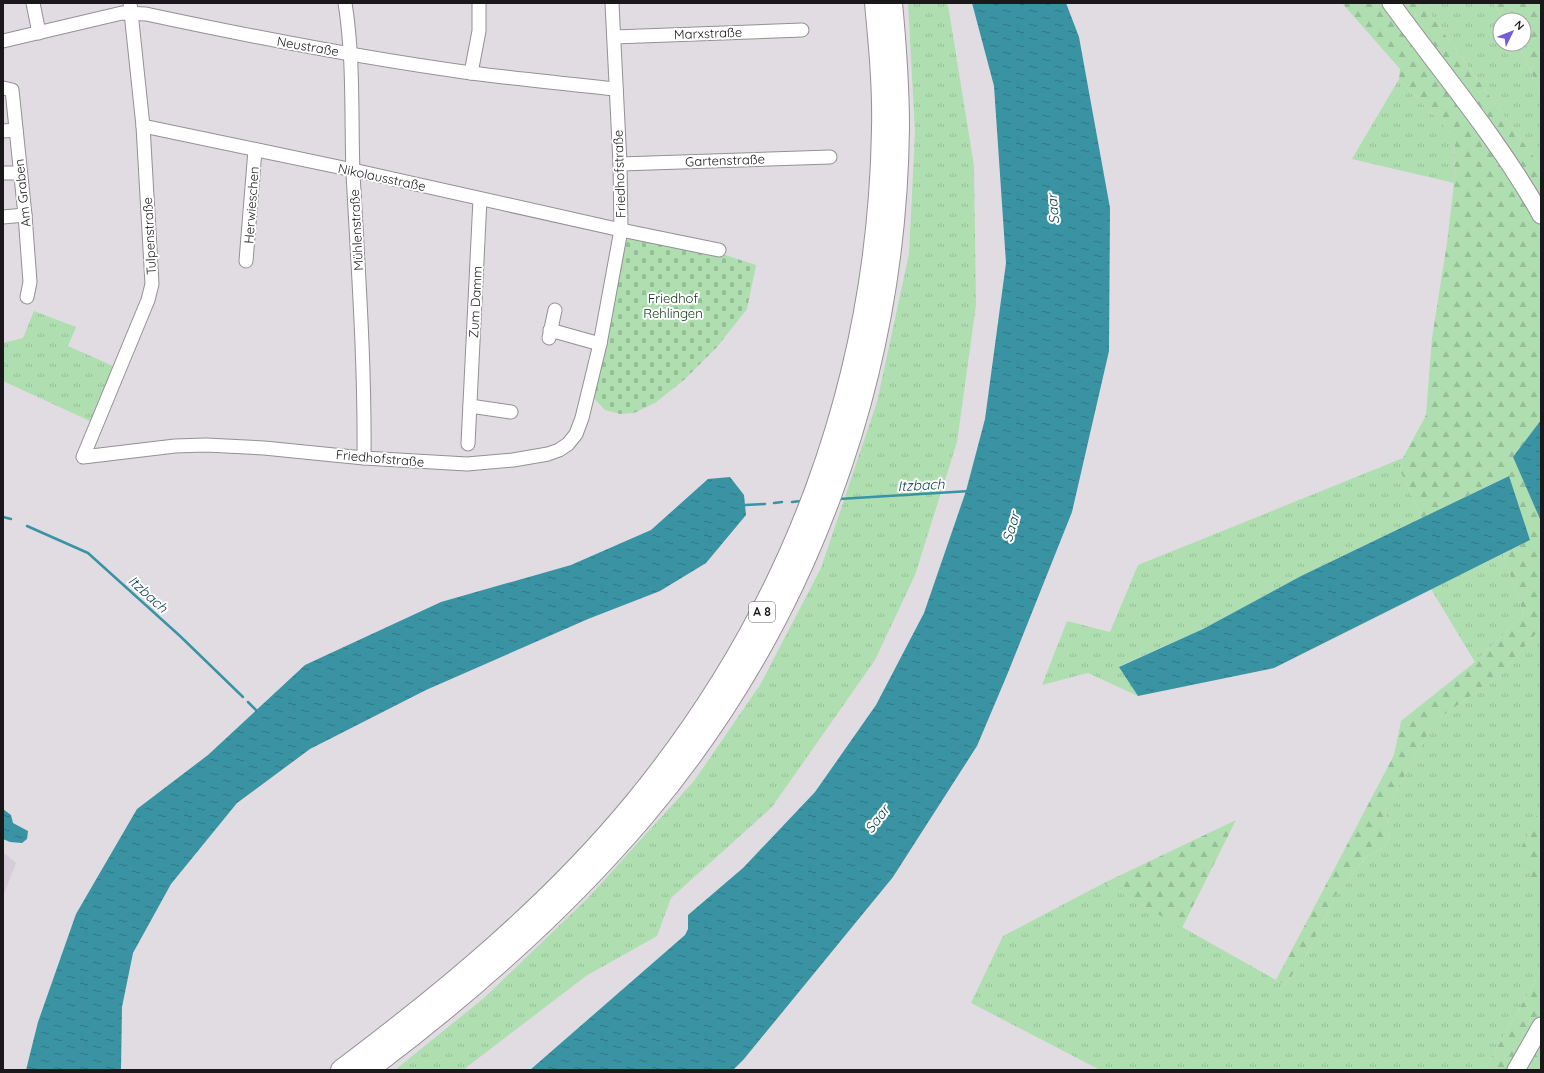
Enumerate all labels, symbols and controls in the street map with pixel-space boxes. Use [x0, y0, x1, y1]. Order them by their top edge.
north arrow [1492, 12, 1532, 52]
text: N [1511, 17, 1527, 33]
street label: Marxstraße [674, 24, 742, 42]
street label: Neustraße [276, 33, 340, 59]
street label: Friedhofstraße [609, 129, 629, 219]
street label: Gartenstraße [685, 151, 765, 169]
street label: Am Graben [10, 158, 34, 228]
street label: Nikolausstraße [337, 160, 427, 194]
street label: Herwieschen [240, 166, 262, 244]
street label: Mühlenstraße [346, 189, 366, 271]
water label: Saar [1043, 191, 1063, 225]
street label: Tulpenstraße [139, 197, 159, 275]
street label: Zum Damm [465, 266, 485, 338]
park label: Friedhof Rehlingen [643, 290, 703, 321]
street label: Friedhofstraße [335, 446, 425, 470]
water label: Itzbach [897, 475, 946, 495]
water label: Saar [998, 508, 1024, 544]
water label: Itzbach [124, 572, 172, 617]
road number: A 8 [749, 602, 775, 622]
water label: Saar [861, 800, 894, 837]

